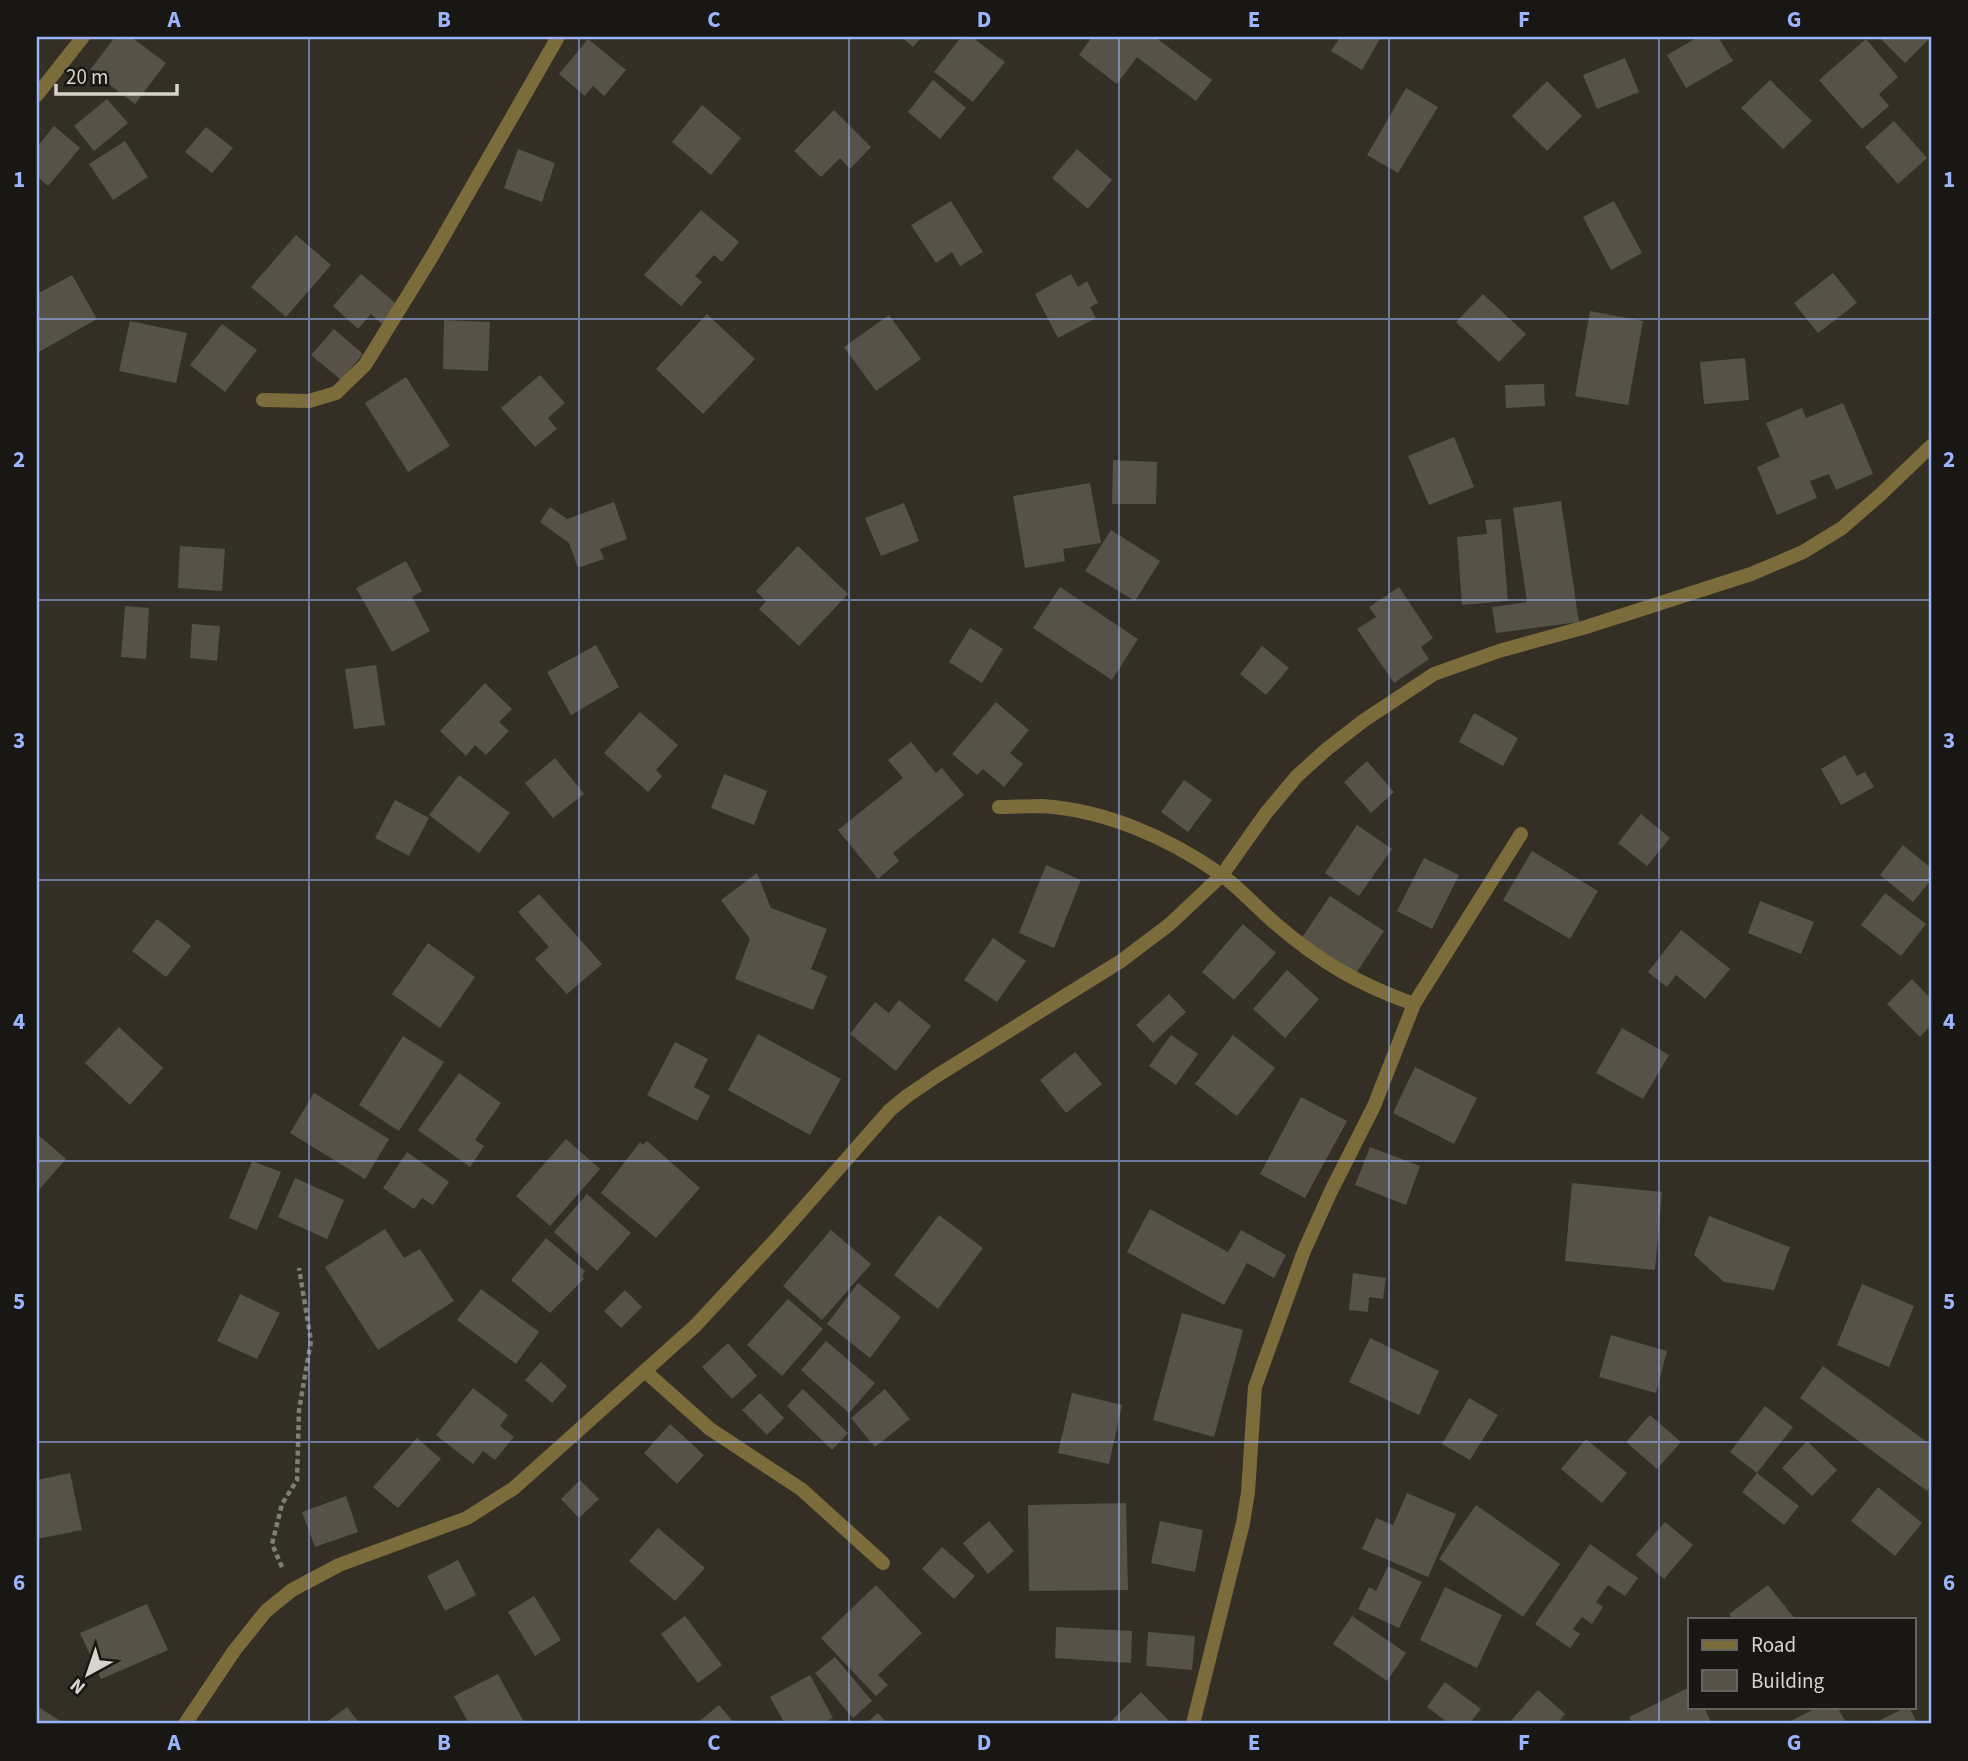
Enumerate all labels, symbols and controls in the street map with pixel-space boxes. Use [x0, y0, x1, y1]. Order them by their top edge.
text: A [166, 3, 181, 36]
text: B [437, 3, 451, 36]
text: C [707, 3, 721, 36]
text: D [977, 3, 991, 36]
text: E [1248, 3, 1260, 36]
text: F [1518, 3, 1530, 36]
text: G [1787, 3, 1801, 36]
scale bar [56, 52, 177, 96]
text: 20 m [66, 62, 108, 92]
text: 1 [13, 163, 25, 196]
text: 1 [1943, 163, 1955, 196]
text: 2 [13, 443, 25, 476]
text: 2 [1943, 443, 1955, 476]
text: 3 [13, 724, 25, 757]
text: 3 [1943, 724, 1955, 757]
text: 4 [13, 1005, 25, 1038]
text: 4 [1943, 1005, 1955, 1038]
text: 5 [13, 1285, 25, 1318]
text: 5 [1943, 1285, 1955, 1318]
text: 6 [13, 1566, 25, 1599]
text: 6 [1943, 1566, 1955, 1599]
legend [1688, 1618, 1916, 1708]
text: Road [1751, 1630, 1796, 1660]
north arrow [52, 1638, 122, 1708]
text: Building [1751, 1666, 1825, 1696]
text: N [65, 1671, 92, 1700]
text: A [166, 1726, 181, 1759]
text: B [437, 1726, 451, 1759]
text: C [707, 1726, 721, 1759]
text: D [977, 1726, 991, 1759]
text: E [1248, 1726, 1260, 1759]
text: F [1518, 1726, 1530, 1759]
text: G [1787, 1726, 1801, 1759]

